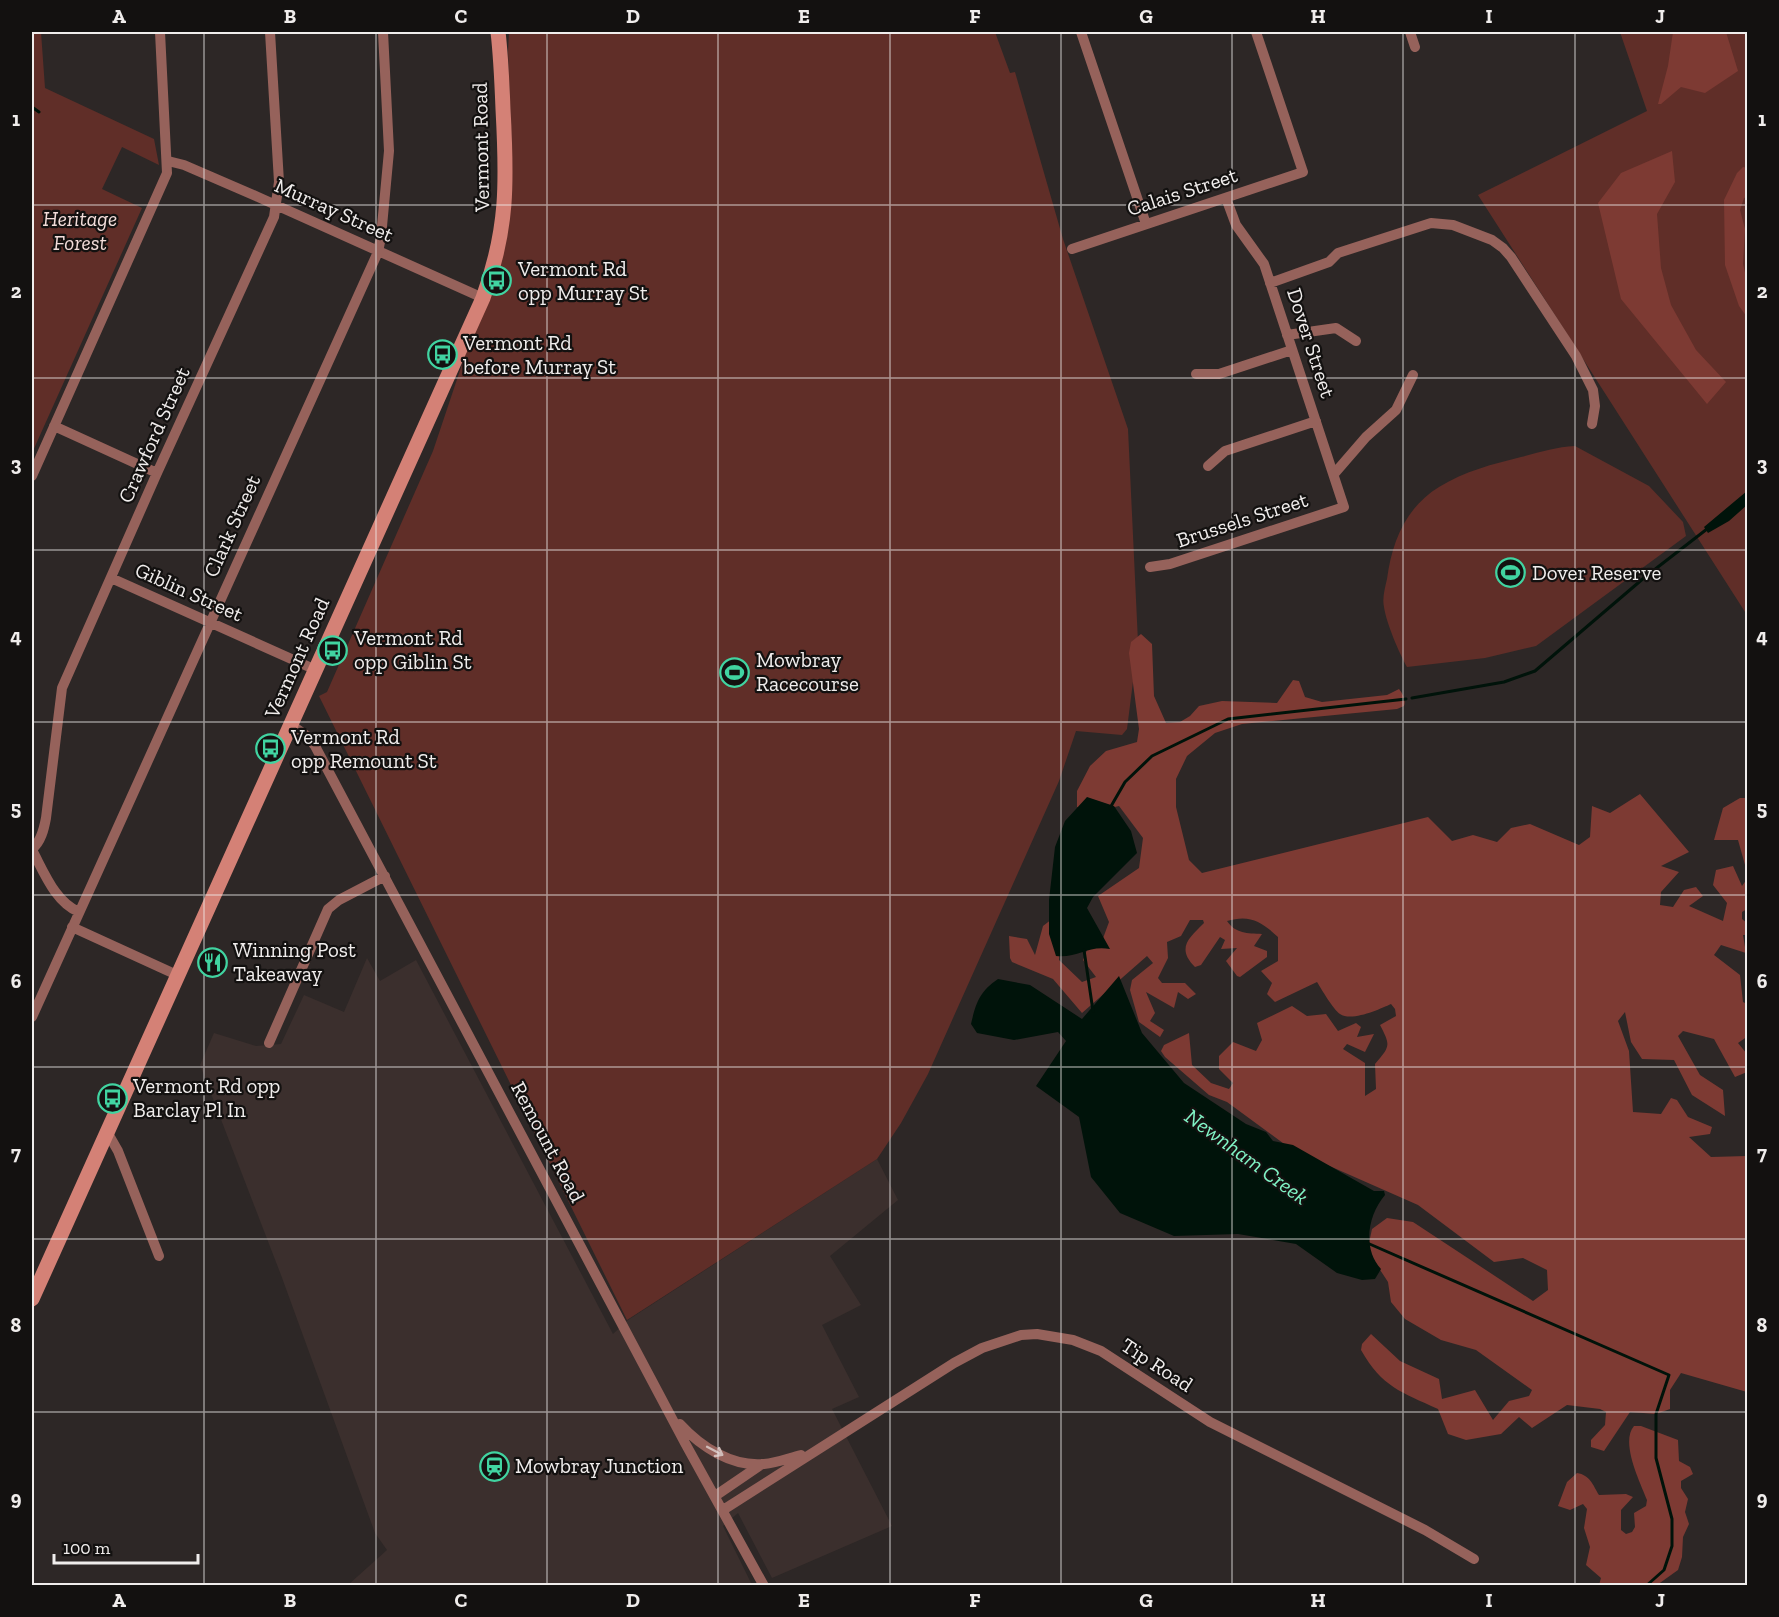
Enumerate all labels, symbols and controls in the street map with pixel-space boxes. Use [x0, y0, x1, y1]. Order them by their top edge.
text: A [112, 4, 126, 28]
text: B [284, 4, 296, 28]
text: C [455, 4, 468, 28]
text: D [626, 4, 640, 28]
text: E [798, 4, 810, 28]
text: F [969, 4, 981, 28]
text: G [1139, 4, 1153, 28]
text: H [1310, 4, 1326, 28]
text: I [1485, 4, 1493, 28]
text: J [1655, 4, 1665, 28]
street label: Vermont Road [467, 82, 494, 213]
text: 1 [12, 107, 20, 131]
text: 1 [1758, 107, 1766, 131]
street label: Calais Street [1123, 162, 1240, 221]
street label: Murray Street [271, 172, 398, 247]
park label: Heritage Forest [43, 206, 117, 255]
place label: Vermont Rd opp Murray St [517, 256, 648, 305]
bus stop icon: Vermont Rd opp Murray St [481, 265, 513, 297]
text: 2 [11, 279, 22, 303]
text: 2 [1757, 279, 1768, 303]
street label: Dover Street [1282, 285, 1341, 401]
place label: Vermont Rd before Murray St [462, 330, 616, 379]
bus stop icon: Vermont Rd before Murray St [426, 339, 458, 371]
street label: Crawford Street [112, 363, 195, 507]
text: 3 [11, 452, 22, 476]
text: 3 [1757, 452, 1768, 476]
street label: Clark Street [198, 471, 265, 581]
street label: Brussels Street [1173, 486, 1311, 552]
street label: Giblin Street [131, 557, 247, 626]
sports icon: Dover Reserve [1495, 557, 1527, 589]
place label: Dover Reserve [1532, 560, 1661, 585]
street label: Vermont Road [258, 593, 334, 723]
text: 4 [10, 624, 22, 648]
text: 4 [1756, 624, 1768, 648]
place label: Vermont Rd opp Giblin St [353, 625, 472, 674]
bus stop icon: Vermont Rd opp Giblin St [317, 634, 349, 666]
place label: Mowbray Racecourse [756, 647, 859, 696]
sports icon: Mowbray Racecourse [719, 656, 751, 688]
place label: Vermont Rd opp Remount St [290, 724, 437, 773]
bus stop icon: Vermont Rd opp Remount St [254, 733, 286, 765]
text: 5 [11, 796, 21, 820]
text: 5 [1757, 796, 1767, 820]
place label: Winning Post Takeaway [233, 937, 356, 986]
restaurant icon: Winning Post Takeaway [196, 946, 228, 978]
text: 6 [11, 969, 22, 993]
text: 6 [1757, 969, 1768, 993]
place label: Vermont Rd opp Barclay Pl In [132, 1073, 280, 1122]
street label: Remount Road [506, 1077, 591, 1207]
bus stop icon: Vermont Rd opp Barclay Pl In [96, 1082, 128, 1114]
water label: Newnham Creek [1180, 1102, 1314, 1210]
text: 7 [11, 1141, 21, 1165]
text: 7 [1757, 1141, 1767, 1165]
text: 8 [11, 1313, 22, 1337]
text: 8 [1757, 1313, 1768, 1337]
street label: Tip Road [1117, 1332, 1198, 1397]
one-way arrow [705, 1446, 723, 1457]
station icon: Mowbray Junction [478, 1450, 510, 1482]
place label: Mowbray Junction [515, 1453, 683, 1478]
text: 9 [11, 1486, 22, 1510]
text: 9 [1757, 1486, 1768, 1510]
scale bar [54, 1527, 198, 1565]
text: 100 m [63, 1537, 111, 1559]
text: A [112, 1588, 126, 1612]
text: B [284, 1588, 296, 1612]
text: C [455, 1588, 468, 1612]
text: D [626, 1588, 640, 1612]
text: E [798, 1588, 810, 1612]
text: F [969, 1588, 981, 1612]
text: G [1139, 1588, 1153, 1612]
text: H [1310, 1588, 1326, 1612]
text: I [1485, 1588, 1493, 1612]
text: J [1655, 1588, 1665, 1612]

